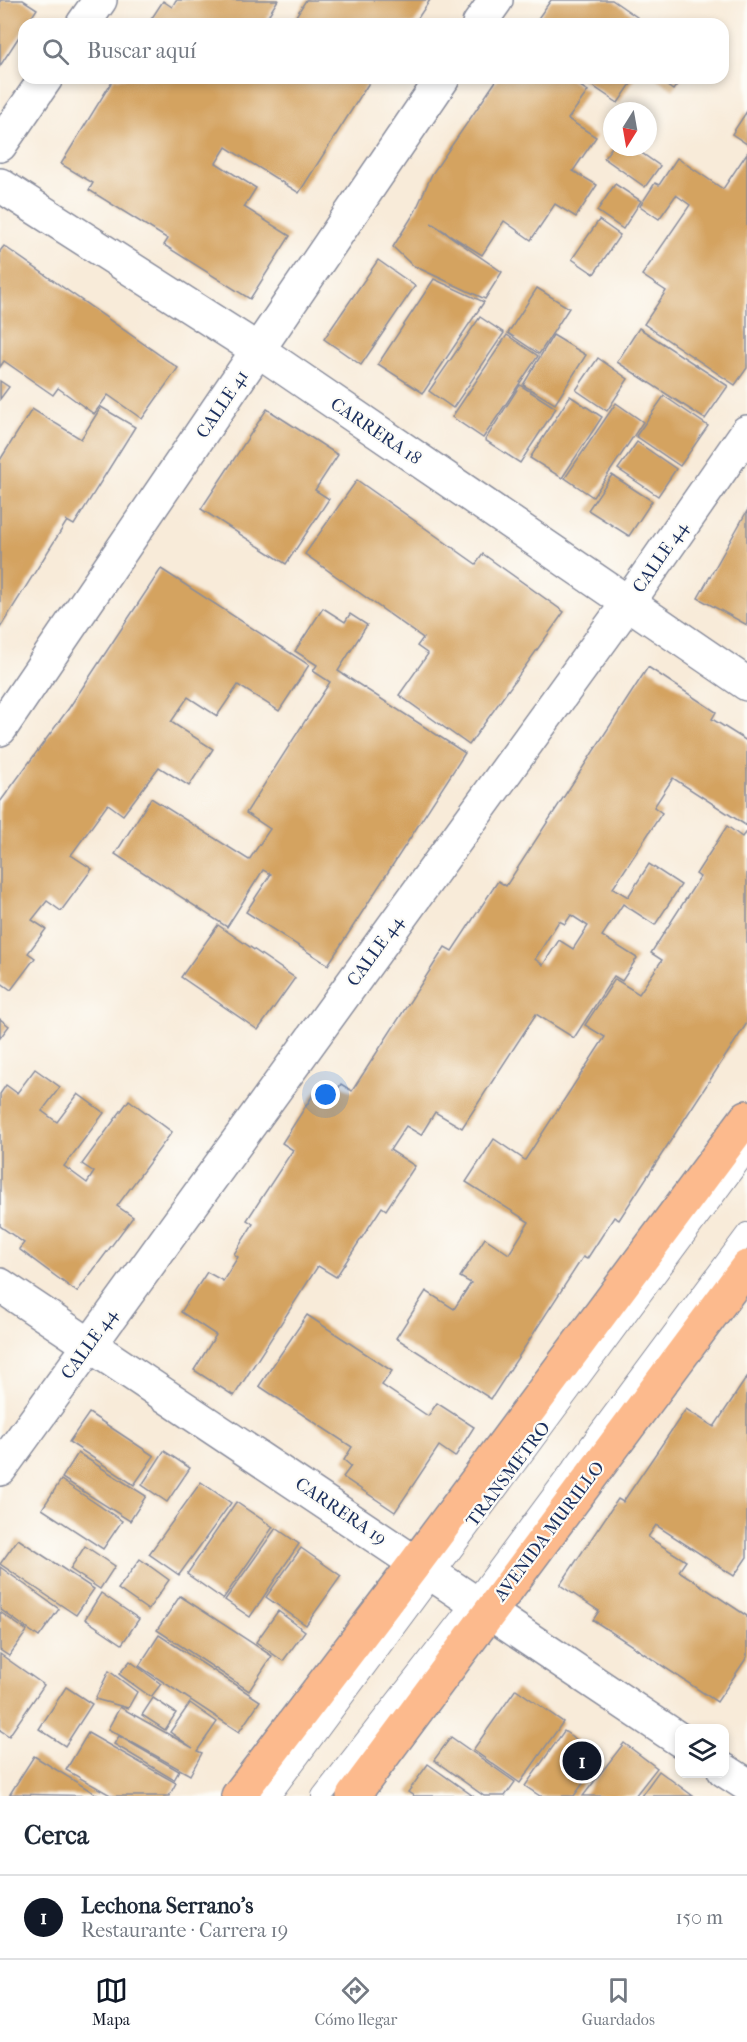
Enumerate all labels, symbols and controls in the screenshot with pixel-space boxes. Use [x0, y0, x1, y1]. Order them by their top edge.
search box [18, 18, 729, 84]
icon: search [39, 35, 72, 68]
text: Buscar aquí [87, 38, 196, 64]
north arrow [603, 102, 657, 156]
street label: CALLE 41 [192, 366, 253, 442]
street label: CARRERA 18 [326, 393, 425, 469]
street label: CALLE 44 [628, 518, 693, 597]
street label: CALLE 44 [343, 912, 408, 990]
your location [311, 1080, 340, 1109]
street label: CALLE 44 [57, 1305, 122, 1383]
street label: TRANSMETRO [462, 1418, 555, 1531]
street label: AVENIDA MURILLO [489, 1457, 609, 1606]
street label: CARRERA 19 [291, 1473, 390, 1550]
map controls [675, 1724, 729, 1778]
button: layers [675, 1724, 729, 1778]
pin: 1 [562, 1738, 602, 1784]
text: Cerca [24, 1820, 89, 1851]
text: Lechona Serrano's [81, 1893, 253, 1919]
text: 1 [40, 1906, 47, 1929]
text: 150 m [675, 1906, 723, 1929]
text: Restaurante · Carrera 19 [81, 1919, 288, 1942]
tab: Mapa [92, 1974, 130, 2029]
tab: Cómo llegar [314, 1974, 397, 2029]
tab: Guardados [582, 1974, 655, 2029]

